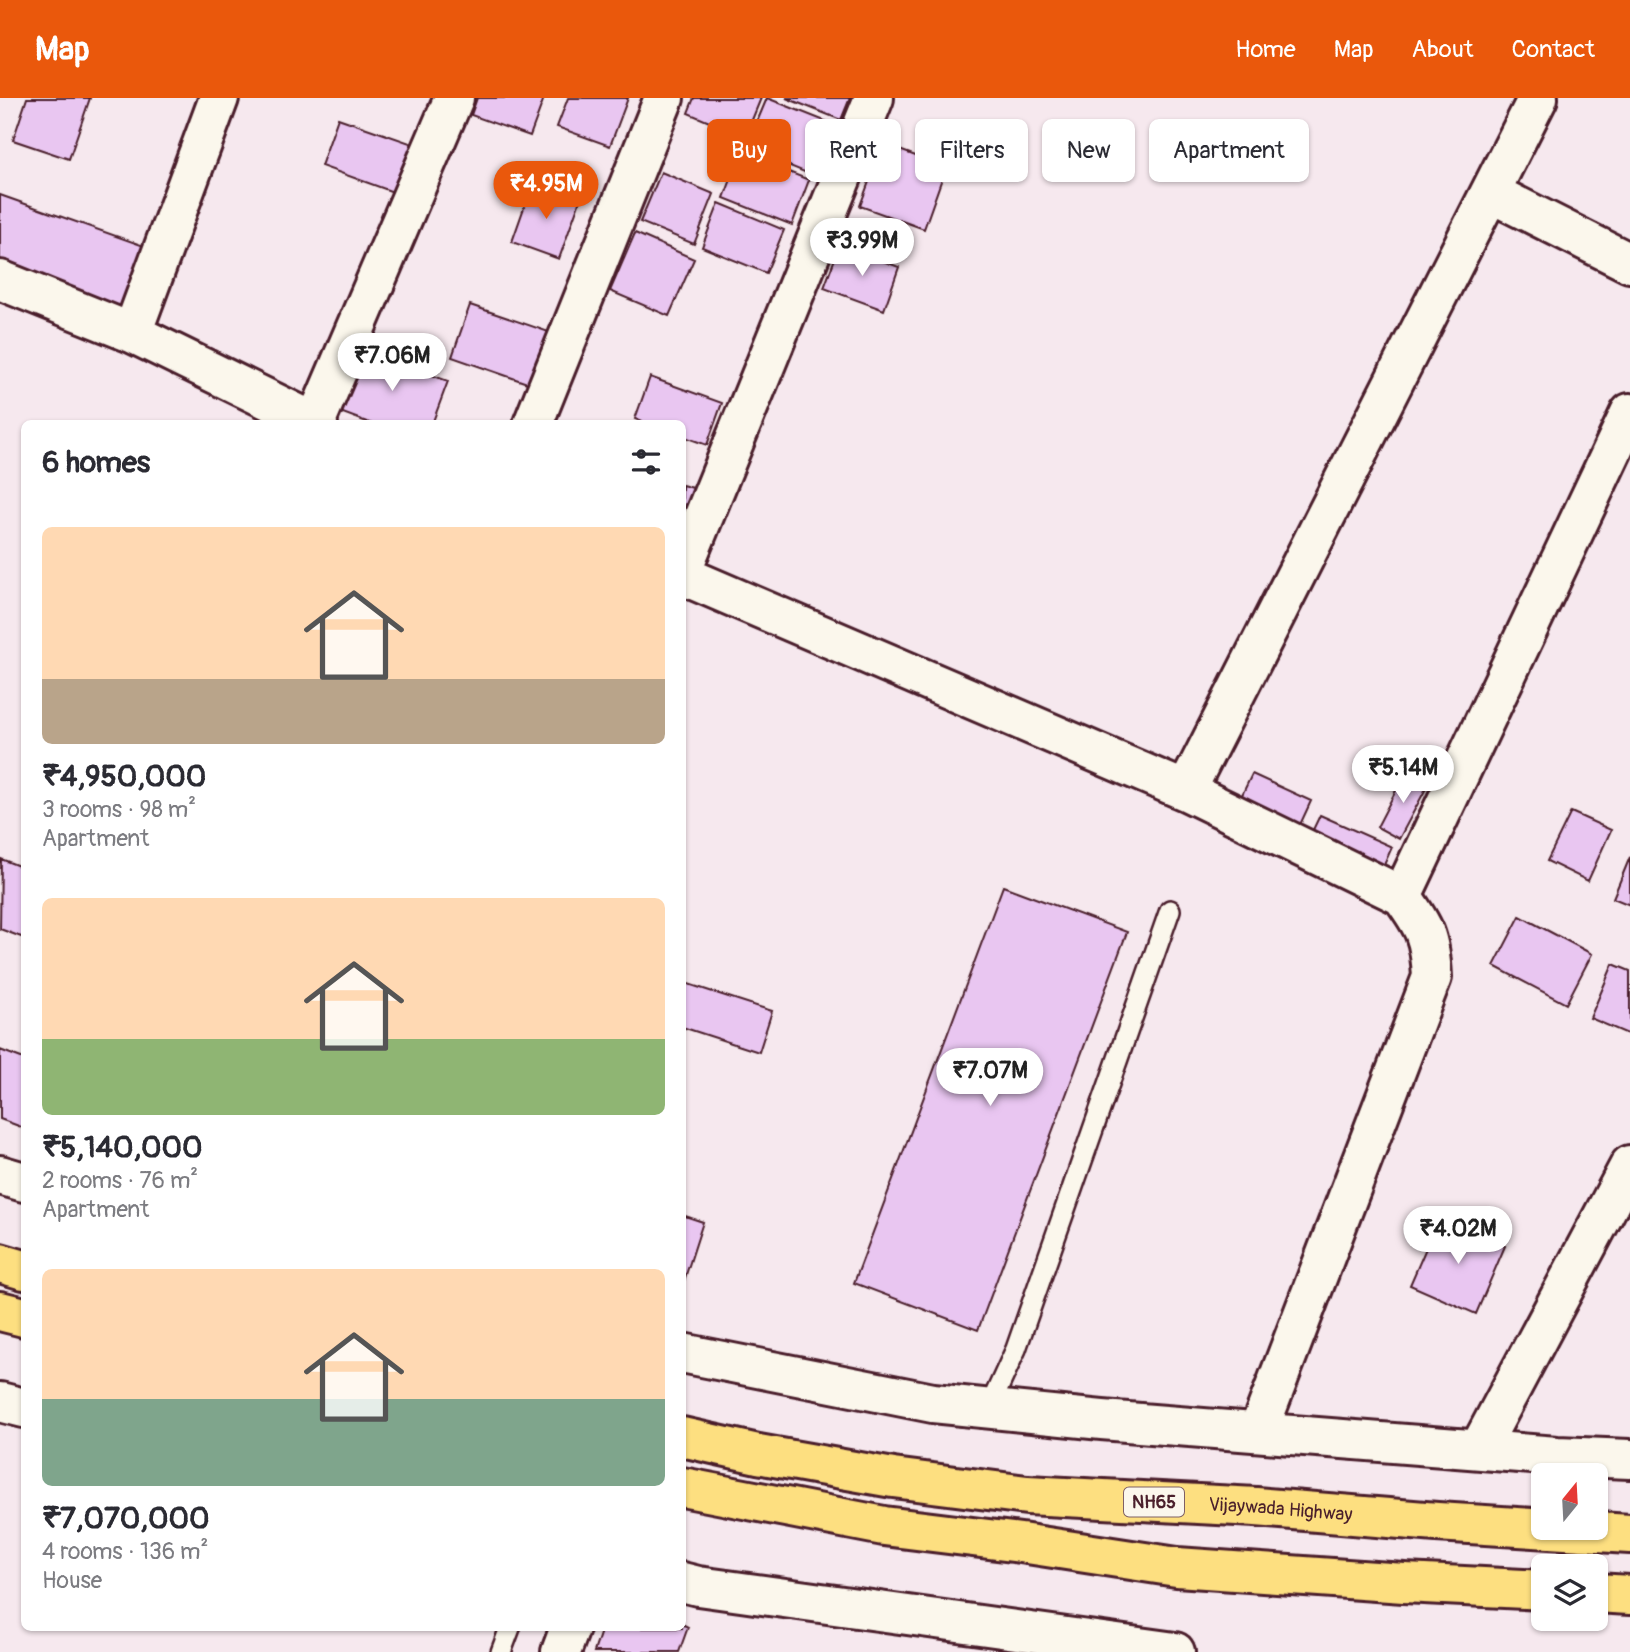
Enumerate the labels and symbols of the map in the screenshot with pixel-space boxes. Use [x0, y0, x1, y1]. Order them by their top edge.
pin: ₹4.95M [489, 162, 603, 221]
pin: ₹3.99M [805, 218, 919, 278]
pin: ₹7.06M [335, 334, 449, 393]
pin: ₹5.14M [1346, 746, 1460, 805]
pin: ₹7.07M [933, 1048, 1047, 1108]
pin: ₹4.02M [1401, 1206, 1515, 1266]
north arrow [1531, 1463, 1608, 1540]
road number: NH65 [1124, 1488, 1184, 1517]
street label: Vijaywada Highway [1208, 1493, 1353, 1527]

